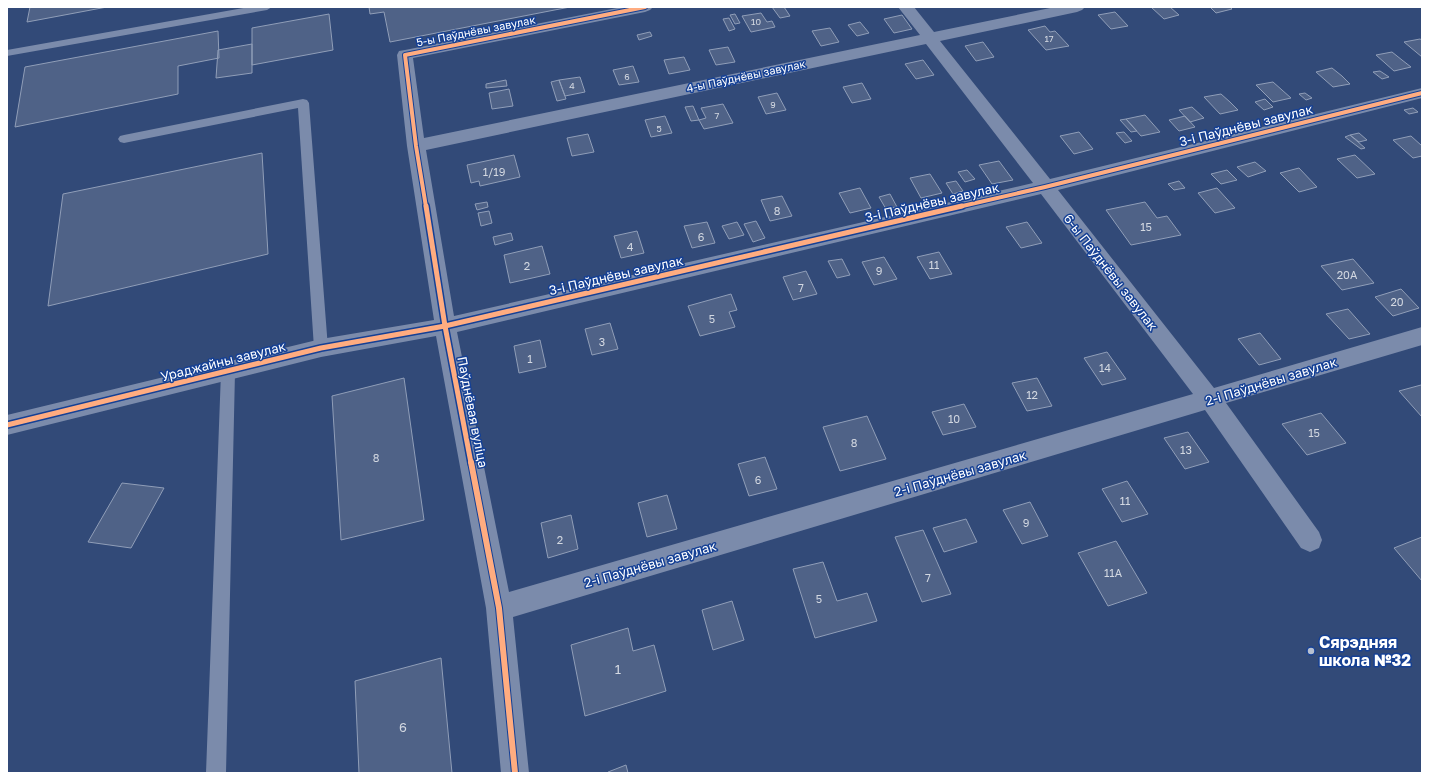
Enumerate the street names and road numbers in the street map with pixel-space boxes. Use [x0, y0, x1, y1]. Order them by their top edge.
street label: 5-ы Паўднёвы завулак [415, 12, 537, 48]
street label: 4-ы Паўднёвы завулак [685, 56, 807, 94]
street label: 3-і Паўднёвы завулак [1178, 101, 1315, 149]
street label: 3-і Паўднёвы завулак [863, 179, 1001, 225]
street label: 6-ы Паўднёвы завулак [1061, 211, 1162, 334]
street label: 3-і Паўднёвы завулак [547, 252, 685, 298]
street label: Ураджайны завулак [159, 338, 288, 384]
street label: 2-і Паўднёвы завулак [1203, 353, 1339, 409]
street label: Паўднёвая вуліца [454, 355, 492, 469]
street label: 2-і Паўднёвы завулак [892, 446, 1029, 500]
street label: 2-і Паўднёвы завулак [582, 537, 719, 591]

